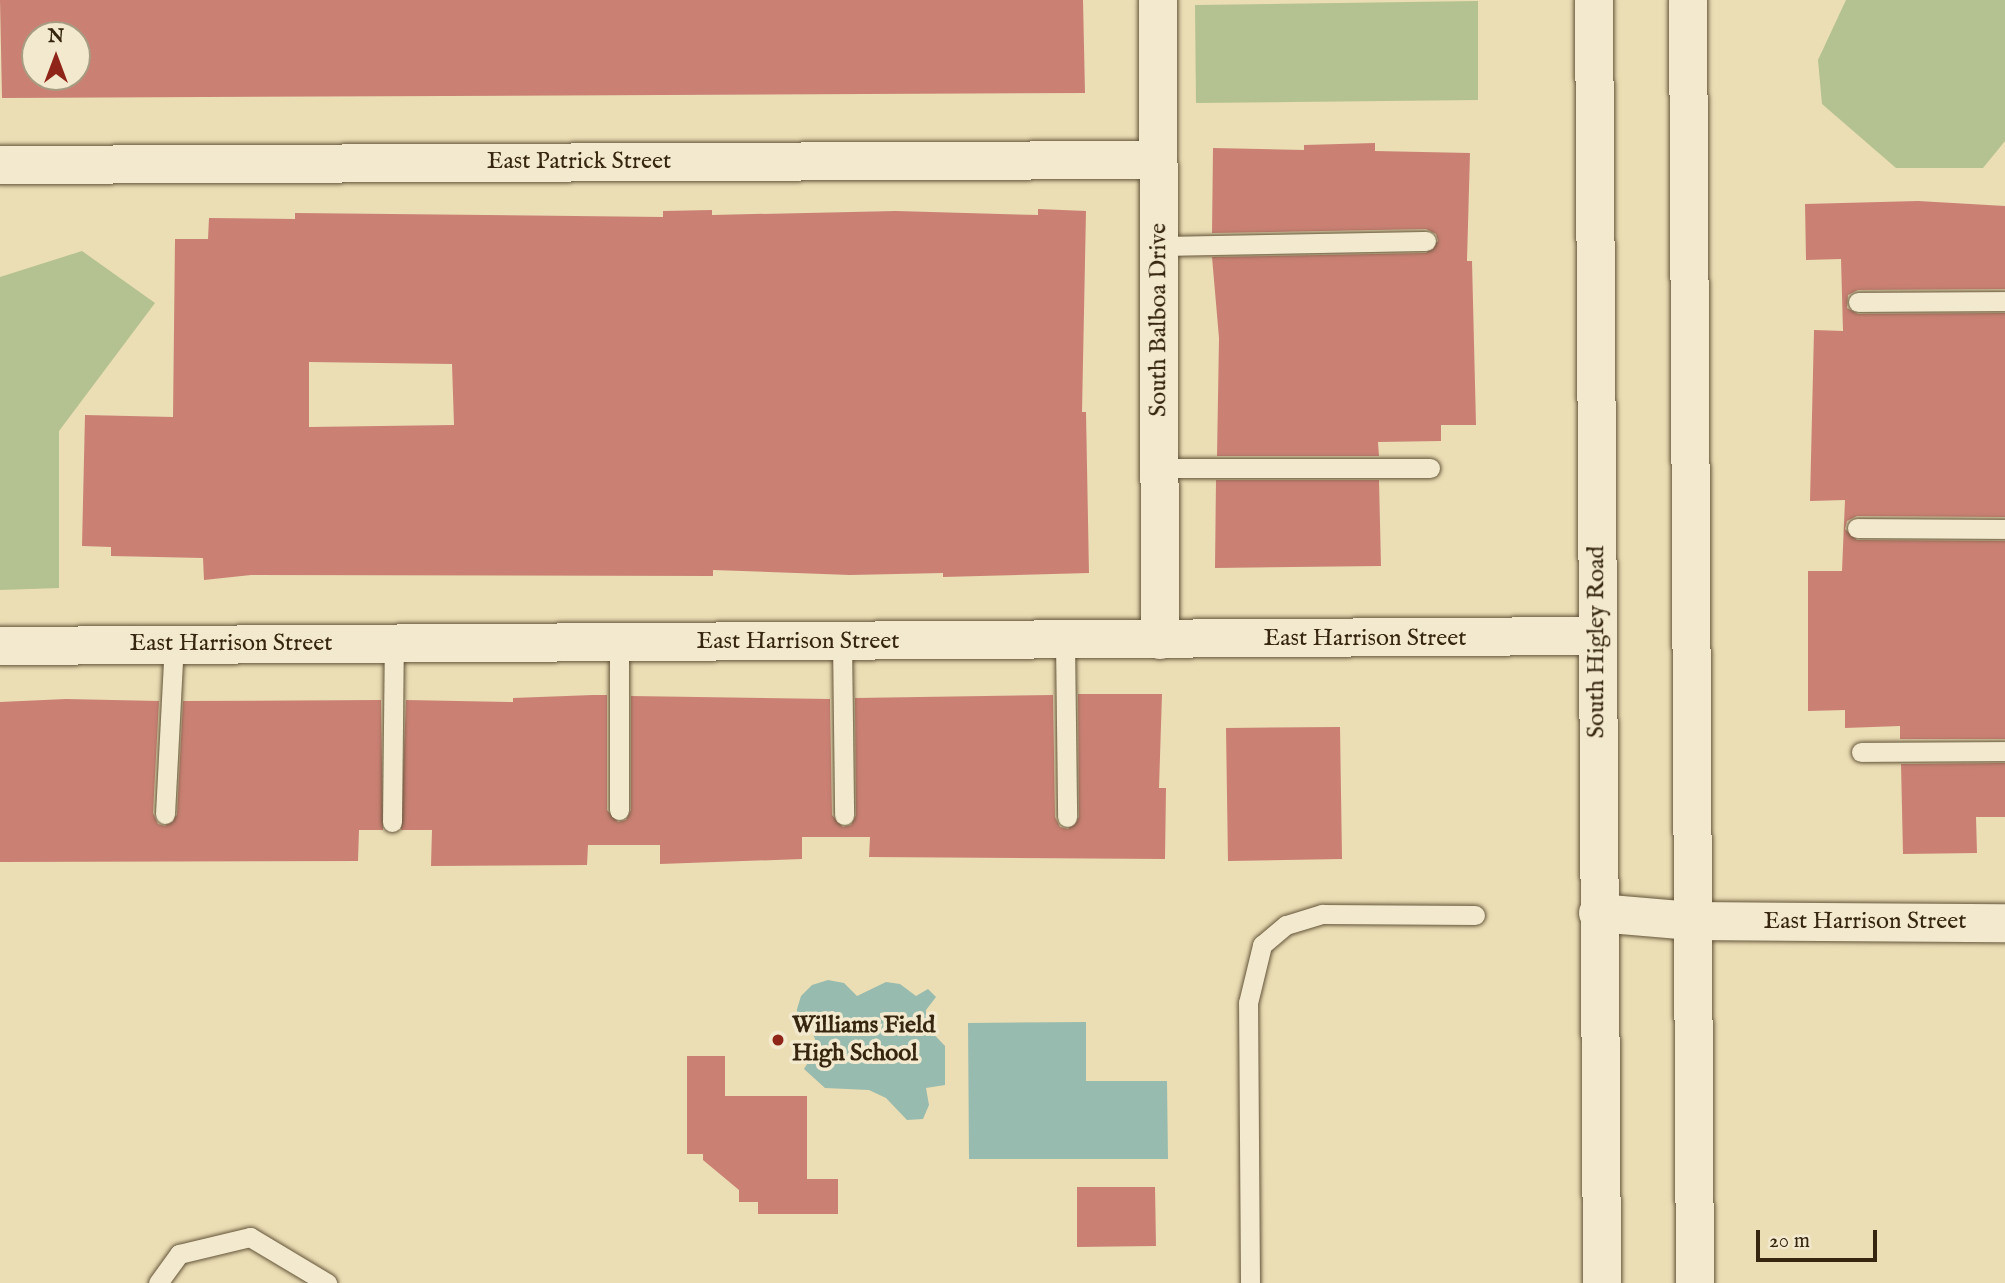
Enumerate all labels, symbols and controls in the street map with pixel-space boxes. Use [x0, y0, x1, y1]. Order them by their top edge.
north arrow [21, 21, 91, 91]
text: N [48, 25, 64, 49]
street label: East Patrick Street [487, 148, 671, 176]
street label: South Balboa Drive [1145, 223, 1173, 417]
street label: South Higley Road [1583, 546, 1611, 738]
street label: East Harrison Street [1264, 625, 1466, 653]
street label: East Harrison Street [697, 628, 899, 656]
street label: East Harrison Street [130, 630, 332, 658]
street label: East Harrison Street [1764, 908, 1966, 936]
place label: Williams Field High School [792, 1012, 935, 1068]
marker: Williams Field High School [770, 1032, 786, 1048]
scale bar [1760, 1216, 1881, 1260]
text: 20 m [1769, 1228, 1810, 1255]

